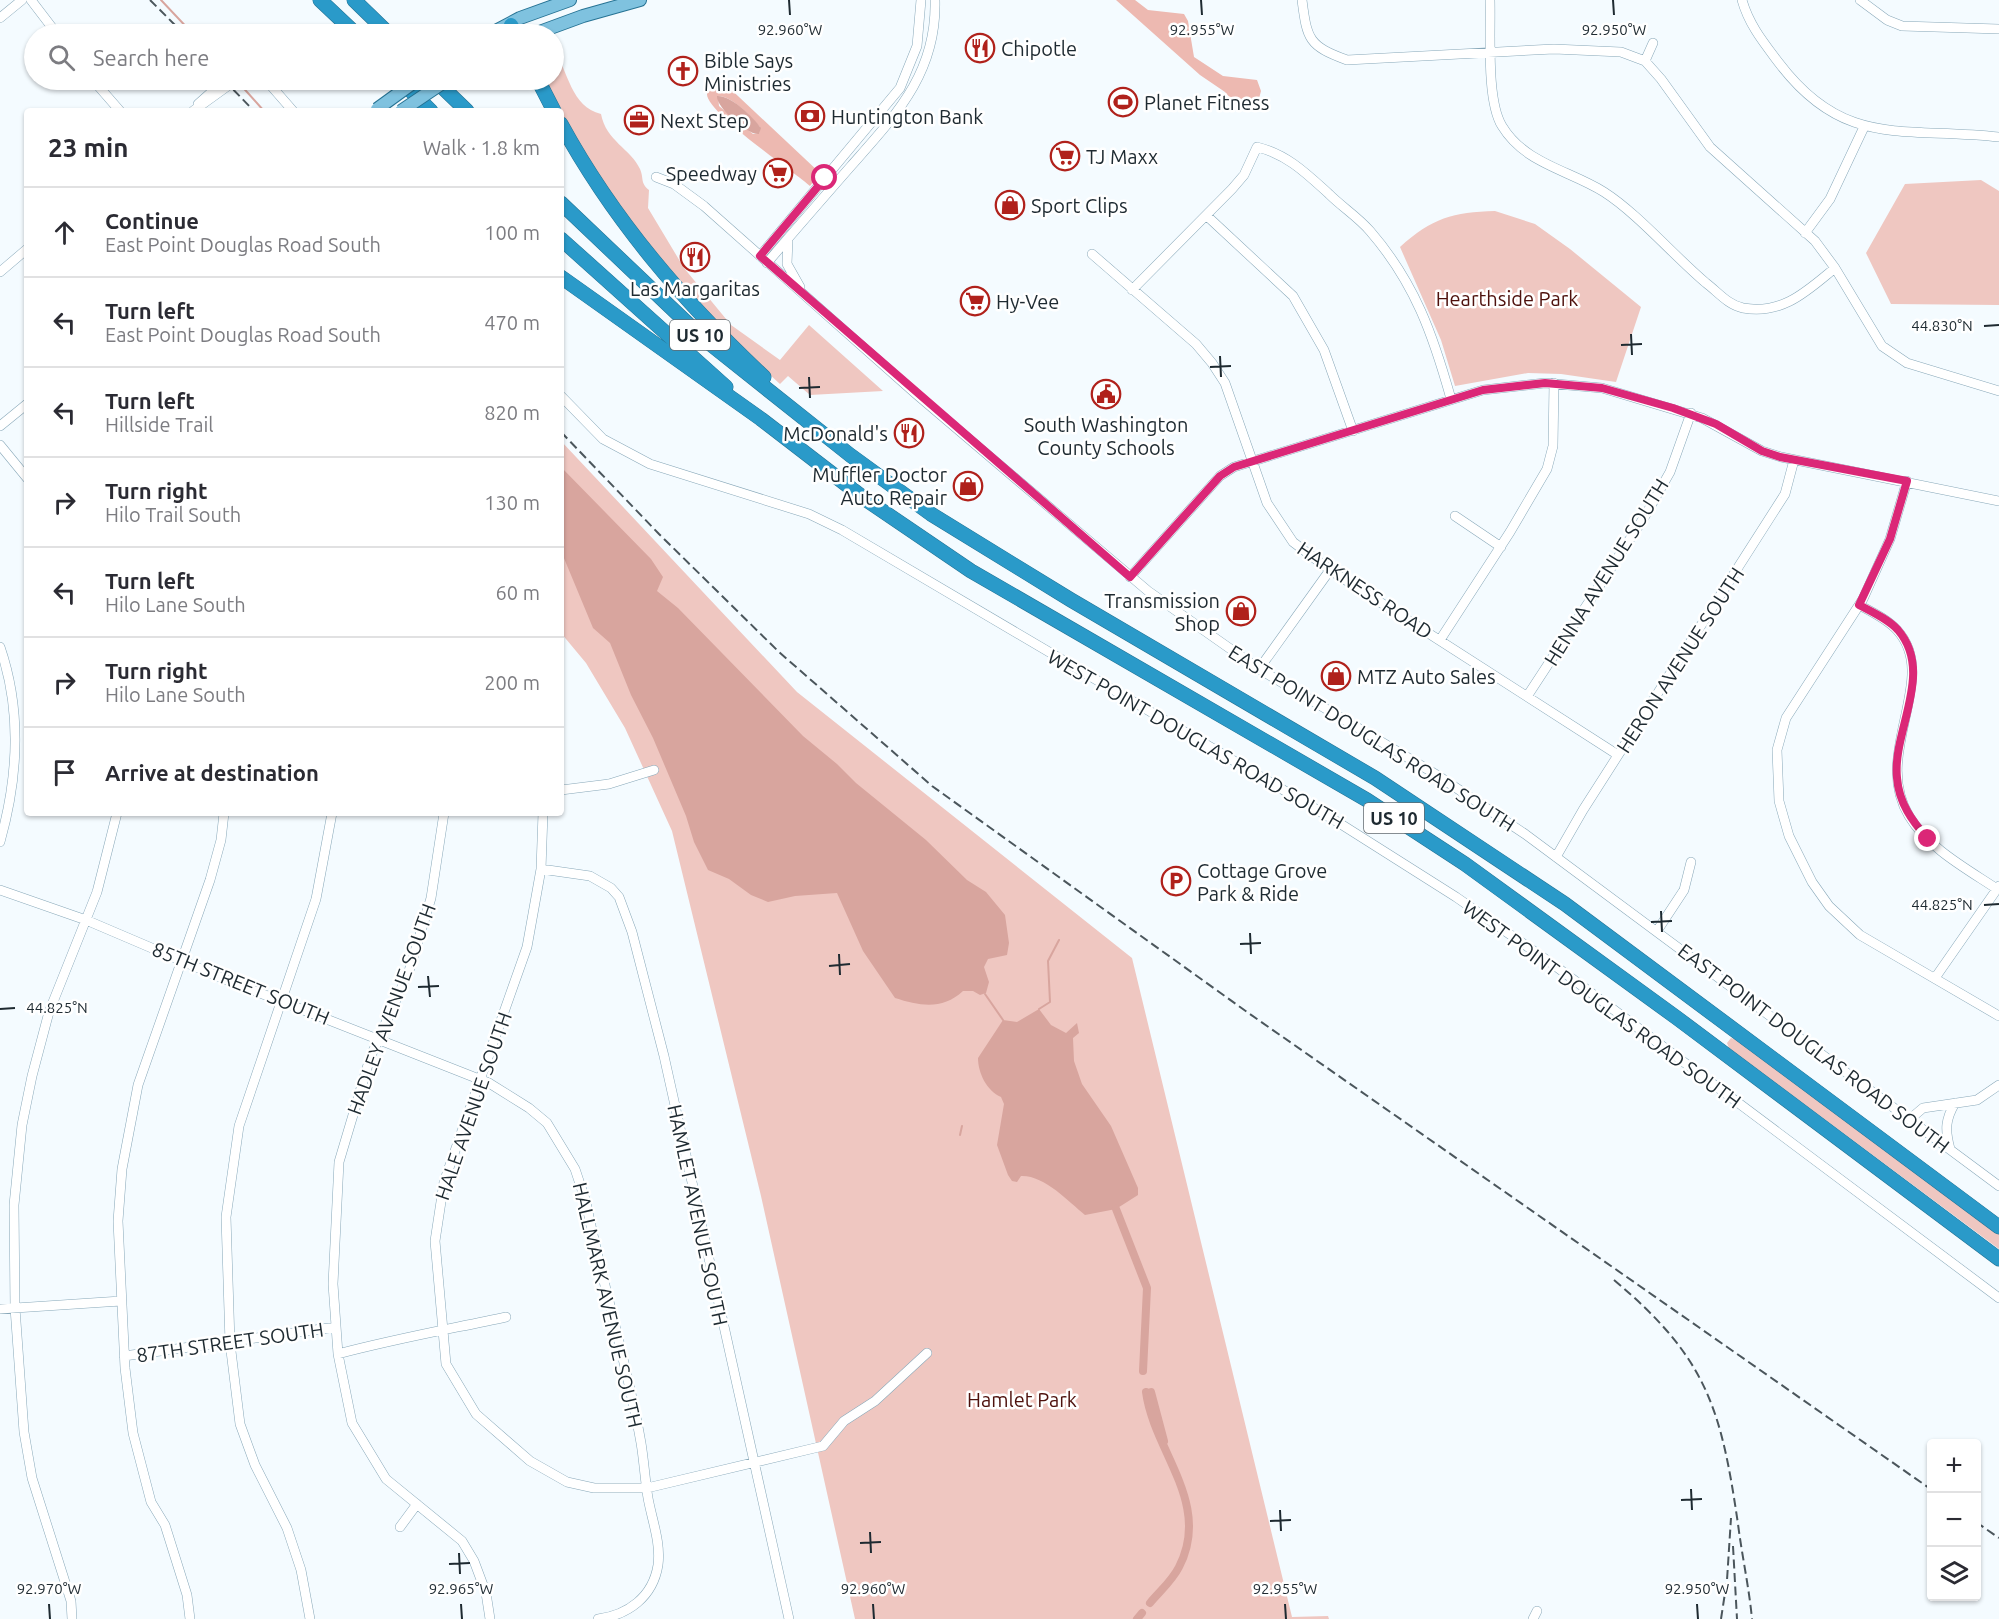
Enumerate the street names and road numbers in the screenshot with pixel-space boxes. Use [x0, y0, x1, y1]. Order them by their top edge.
road number: US 10 [670, 320, 730, 350]
street label: HENNA AVENUE SOUTH [1539, 474, 1673, 670]
street label: HARKNESS ROAD [1293, 536, 1437, 644]
street label: HERON AVENUE SOUTH [1611, 563, 1749, 757]
street label: EAST POINT DOUGLAS ROAD SOUTH [1225, 640, 1519, 836]
street label: WEST POINT DOUGLAS ROAD SOUTH [1044, 644, 1348, 834]
road number: US 10 [1364, 803, 1424, 833]
street label: WEST POINT DOUGLAS ROAD SOUTH [1458, 895, 1746, 1113]
street label: HADLEY AVENUE SOUTH [342, 900, 440, 1118]
street label: 85TH STREET SOUTH [149, 937, 333, 1029]
street label: EAST POINT DOUGLAS ROAD SOUTH [1674, 938, 1954, 1158]
street label: HALE AVENUE SOUTH [430, 1009, 516, 1203]
street label: HAMLET AVENUE SOUTH [663, 1102, 733, 1328]
street label: HALLMARK AVENUE SOUTH [569, 1180, 647, 1430]
street label: 87TH STREET SOUTH [135, 1317, 325, 1367]

